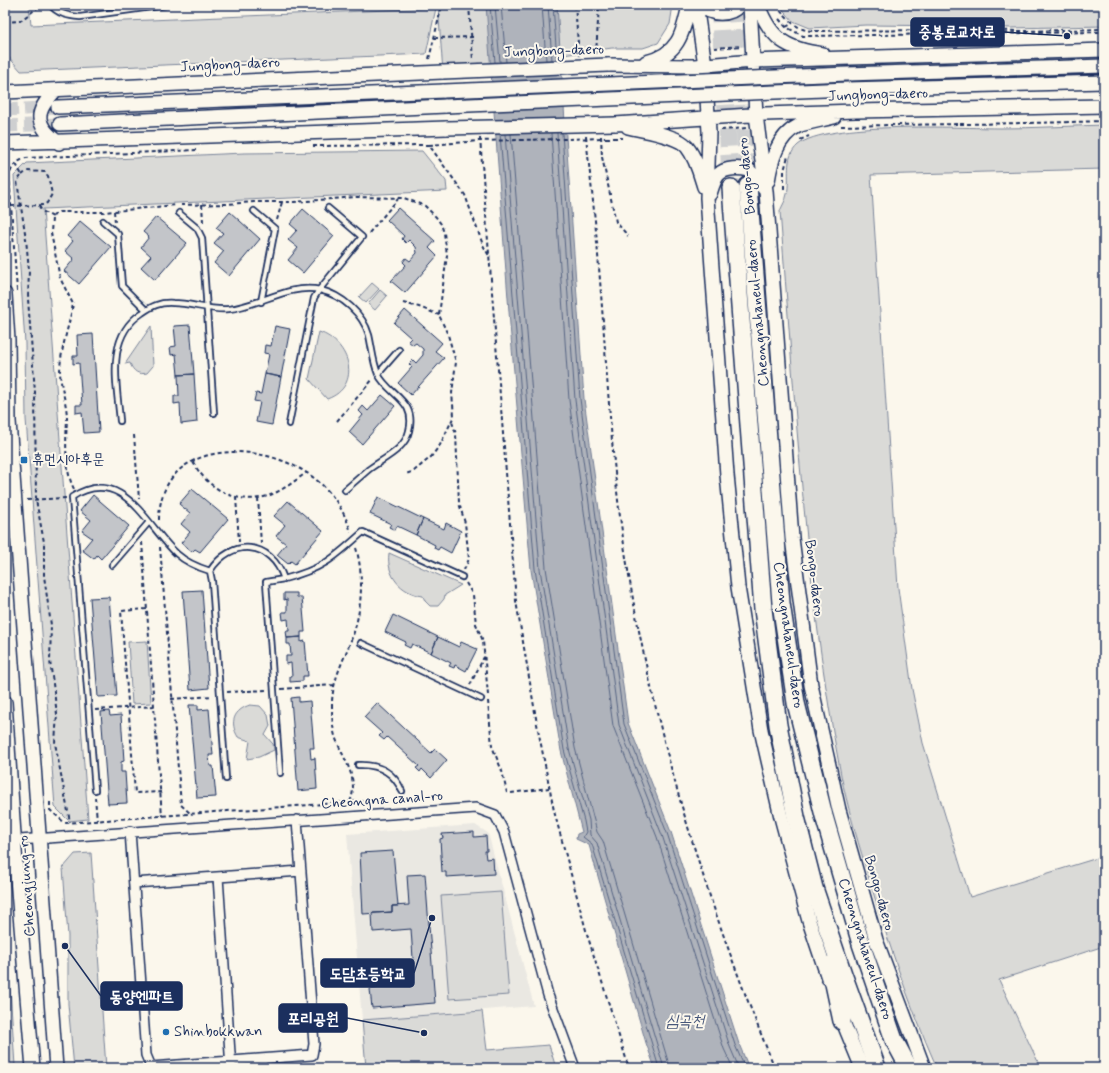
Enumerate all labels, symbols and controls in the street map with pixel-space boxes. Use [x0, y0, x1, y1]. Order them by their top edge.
callout: 중봉로교차로 [911, 18, 1004, 46]
text: 중봉로교차로 [918, 22, 996, 43]
street label: Jungbong-daero [504, 39, 605, 64]
street label: Jungbong-daero [179, 52, 281, 79]
street label: Jungbong-daero [828, 83, 929, 108]
street label: Bongo-daero [733, 136, 762, 215]
street label: Cheongnahaneul-daero [742, 239, 774, 387]
place label: 휴먼시아후문 [32, 450, 104, 470]
marker: 휴먼시아후문 [19, 455, 29, 465]
street label: Bongo-daero [798, 538, 829, 618]
street label: Cheongnahaneul-daero [768, 561, 808, 709]
street label: Cheongna canal-ro [320, 786, 444, 814]
street label: Cheongjung-ro [13, 835, 41, 937]
street label: Bongo-daero [858, 853, 899, 933]
street label: Cheongnahaneul-daero [833, 876, 897, 1022]
callout: 도담초등학교 [321, 959, 414, 987]
text: 도담초등학교 [329, 964, 407, 985]
callout: 동양엔파트 [101, 982, 182, 1010]
text: 동양엔파트 [110, 987, 174, 1008]
callout: 포리공원 [279, 1004, 347, 1032]
text: 포리공원 [287, 1009, 339, 1030]
water label: 심곡천 [666, 1011, 706, 1032]
place label: Shinbokkwan [174, 1022, 262, 1042]
marker: Shinbokkwan [161, 1027, 171, 1037]

